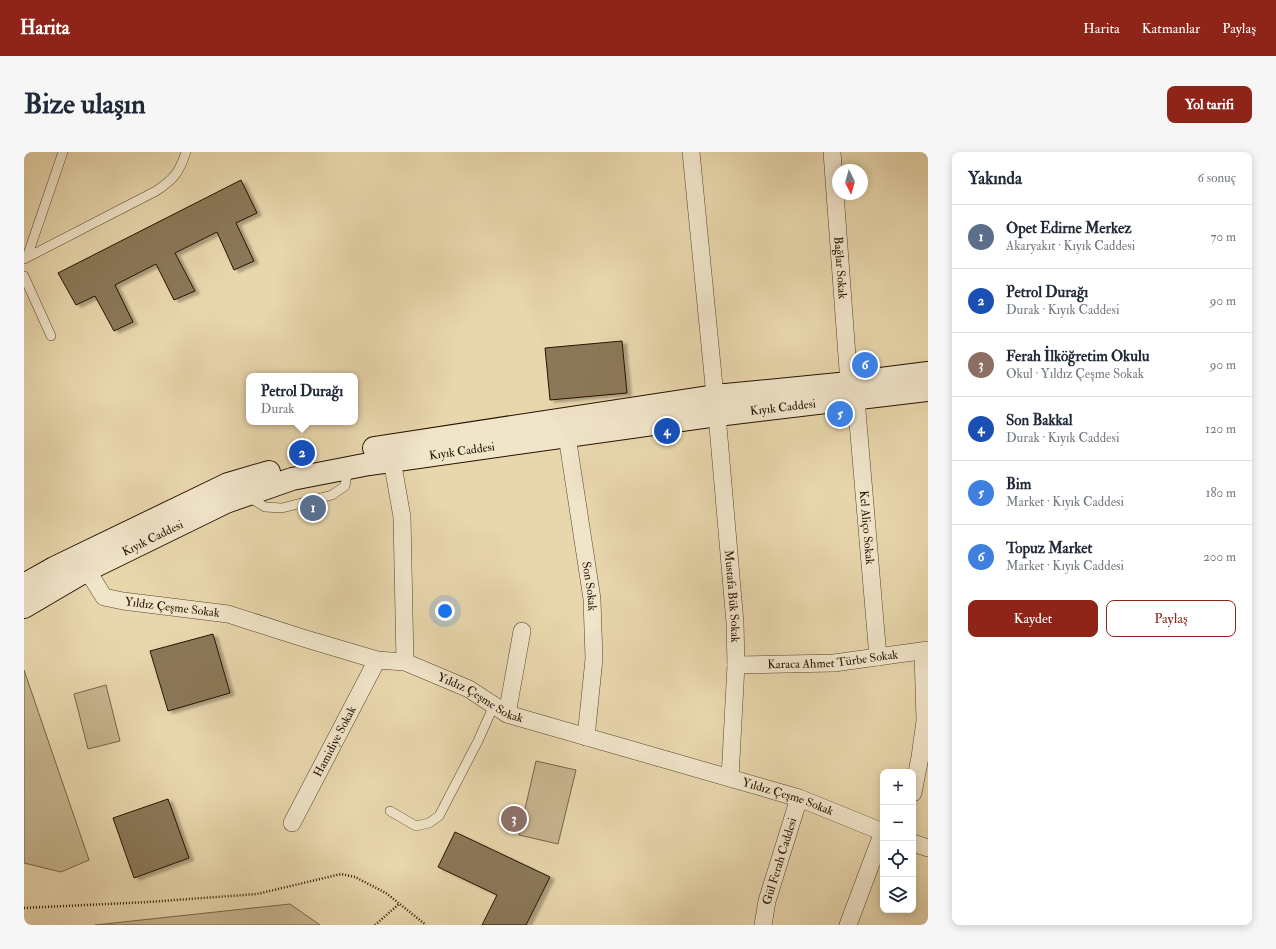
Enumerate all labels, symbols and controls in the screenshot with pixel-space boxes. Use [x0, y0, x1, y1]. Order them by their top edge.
text: Harita [20, 16, 70, 40]
text: Harita [1083, 20, 1120, 37]
text: Katmanlar [1142, 20, 1200, 37]
text: Paylaş [1222, 20, 1256, 37]
button: Yol tarifi [1167, 86, 1252, 123]
text: Bize ulaşın [24, 87, 146, 122]
north arrow [832, 164, 868, 200]
text: Yakında [968, 168, 1022, 189]
text: 6 sonuç [1197, 170, 1236, 186]
text: Opet Edirne Merkez [1006, 219, 1132, 238]
text: 1 [979, 229, 983, 245]
text: 70 m [1211, 229, 1236, 245]
street label: Bağlar Sokak [831, 236, 850, 300]
text: Akaryakıt · Kıyık Caddesi [1006, 238, 1135, 254]
text: Petrol Durağı [1006, 283, 1088, 302]
text: 2 [978, 293, 984, 309]
text: 90 m [1210, 293, 1236, 309]
text: Durak · Kıyık Caddesi [1006, 302, 1119, 318]
text: Ferah İlköğretim Okulu [1006, 347, 1150, 366]
pin: 6 [852, 350, 878, 380]
text: 3 [979, 357, 984, 373]
text: 90 m [1210, 357, 1236, 373]
text: Okul · Yıldız Çeşme Sokak [1006, 366, 1144, 382]
popup [246, 373, 358, 425]
text: Petrol Durağı [261, 382, 343, 401]
street label: Kıyık Caddesi [749, 396, 817, 419]
pin: 5 [827, 399, 853, 429]
text: Durak [261, 401, 295, 417]
text: Son Bakkal [1006, 411, 1073, 430]
pin: 4 [654, 416, 680, 446]
text: 4 [977, 421, 985, 437]
text: 120 m [1205, 421, 1236, 437]
text: Durak · Kıyık Caddesi [1006, 430, 1119, 446]
pin: 2 [289, 438, 315, 468]
street label: Kıyık Caddesi [428, 439, 496, 463]
text: Bim [1006, 475, 1031, 494]
text: 5 [978, 485, 984, 501]
text: 180 m [1206, 485, 1236, 501]
street label: Kel Aliço Sokak [856, 490, 878, 566]
pin: 1 [300, 493, 326, 523]
text: Market · Kıyık Caddesi [1006, 494, 1124, 510]
street label: Kıyık Caddesi [119, 517, 186, 559]
text: Topuz Market [1006, 539, 1092, 558]
street label: Mustafa Bük Sokak [721, 549, 743, 643]
text: 6 [978, 549, 984, 565]
text: 200 m [1203, 549, 1236, 565]
text: Market · Kıyık Caddesi [1006, 558, 1124, 574]
street label: Son Sokak [579, 560, 600, 612]
street label: Yıldız Çeşme Sokak [124, 594, 221, 620]
button: Kaydet [968, 600, 1098, 637]
button: Paylaş [1106, 600, 1236, 637]
your location [435, 601, 455, 621]
street label: Karaca Ahmet Türbe Sokak [767, 647, 899, 672]
street label: Yıldız Çeşme Sokak [435, 669, 525, 726]
street label: Hamidiye Sokak [310, 703, 359, 779]
map controls [880, 769, 916, 913]
button: + [880, 769, 916, 805]
street label: Yıldız Çeşme Sokak [741, 775, 836, 819]
pin: 3 [501, 804, 527, 834]
button: − [880, 805, 916, 841]
street label: Gül Ferah Caddesi [759, 816, 800, 907]
button: locate [880, 841, 916, 877]
button: layers [880, 877, 916, 913]

